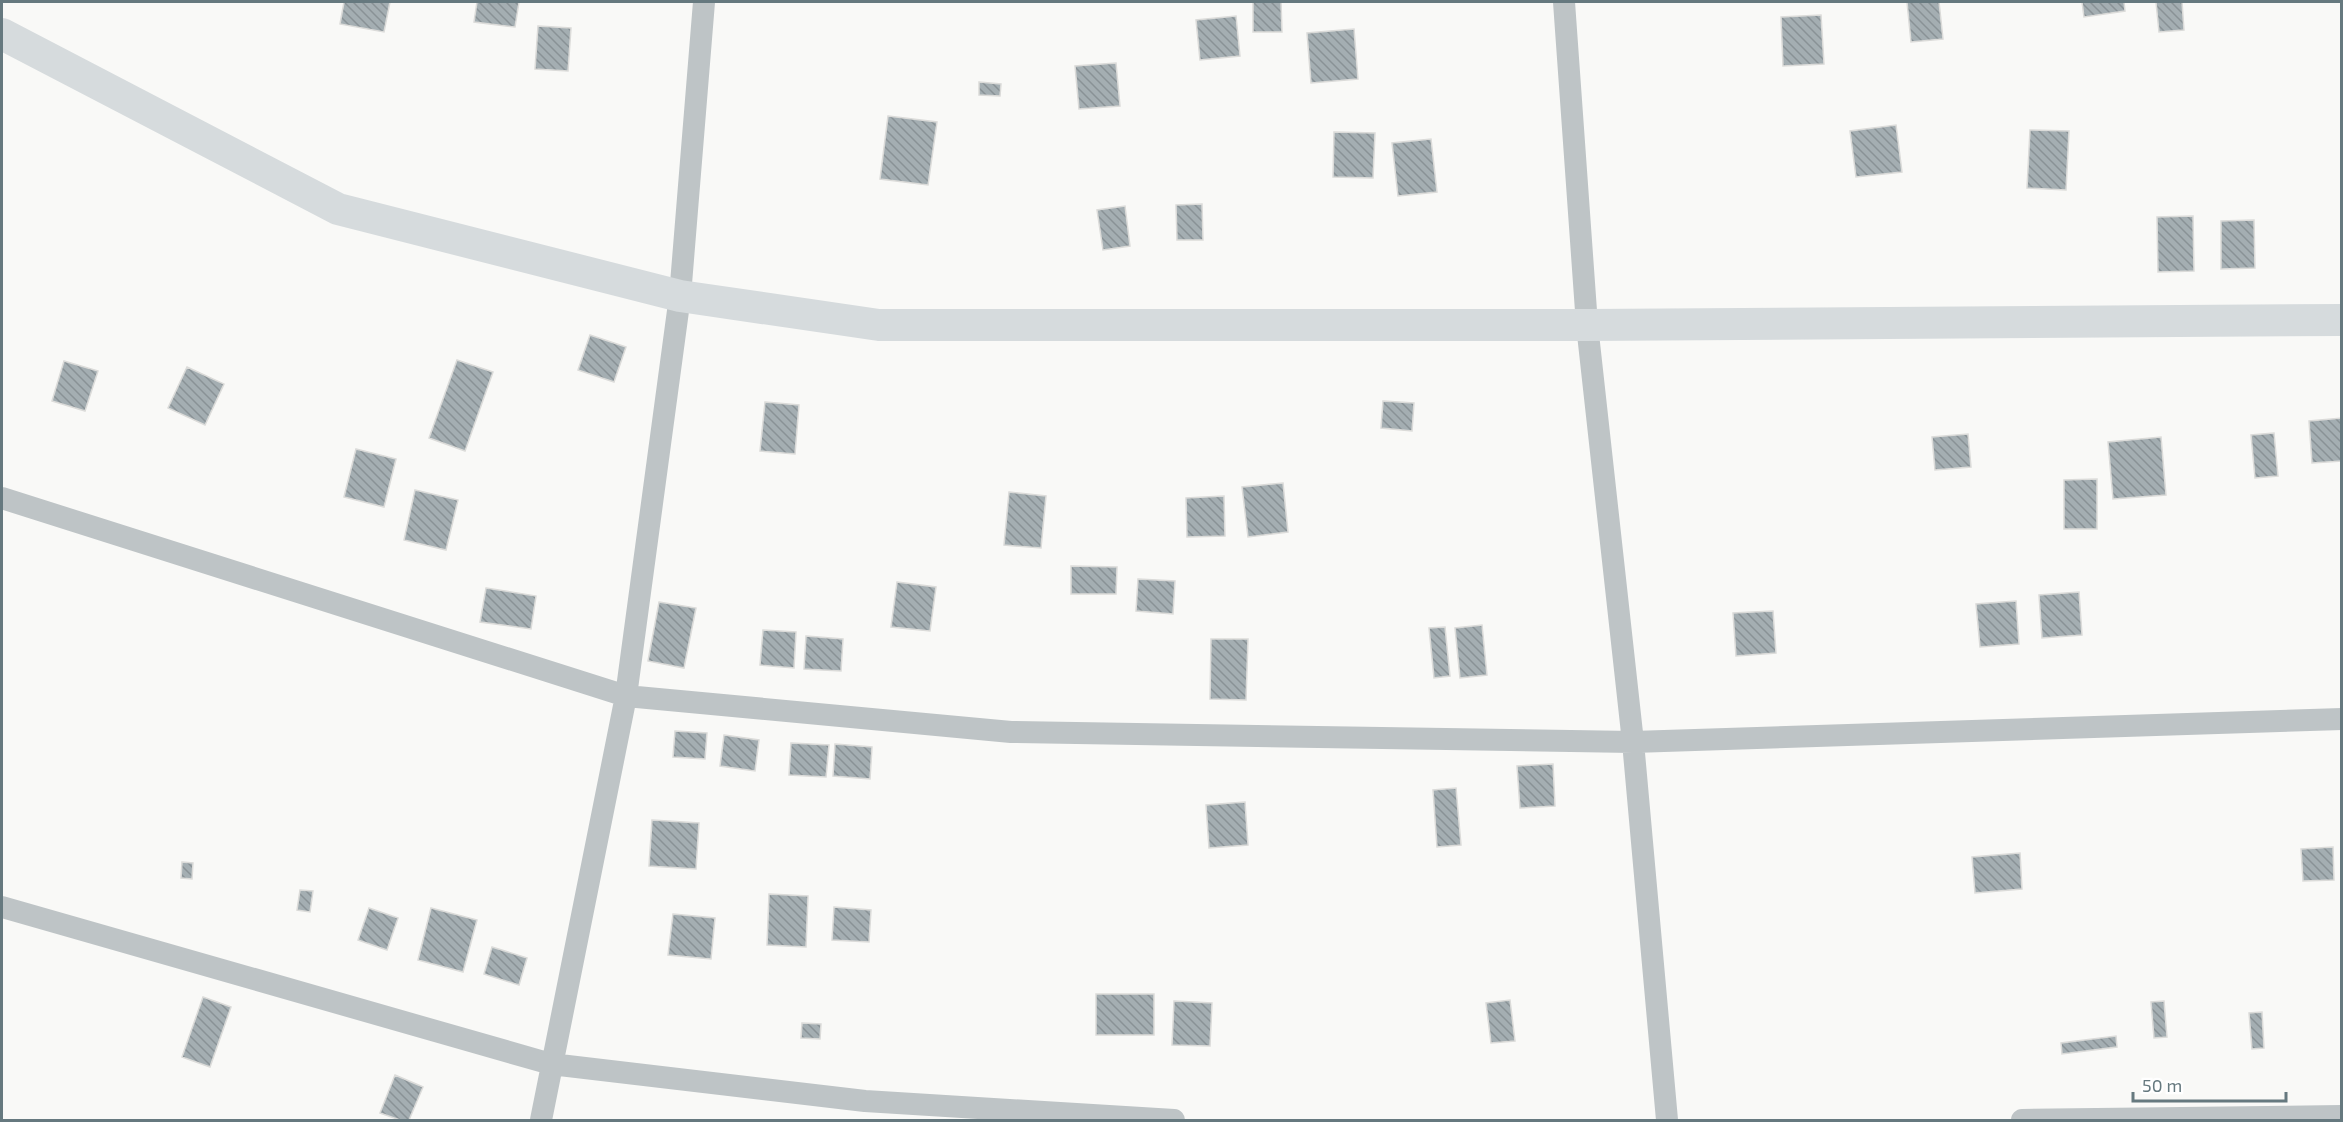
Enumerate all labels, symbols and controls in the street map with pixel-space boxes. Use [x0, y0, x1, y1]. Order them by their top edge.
scale bar [2133, 1065, 2286, 1103]
text: 50 m [2142, 1074, 2182, 1096]

